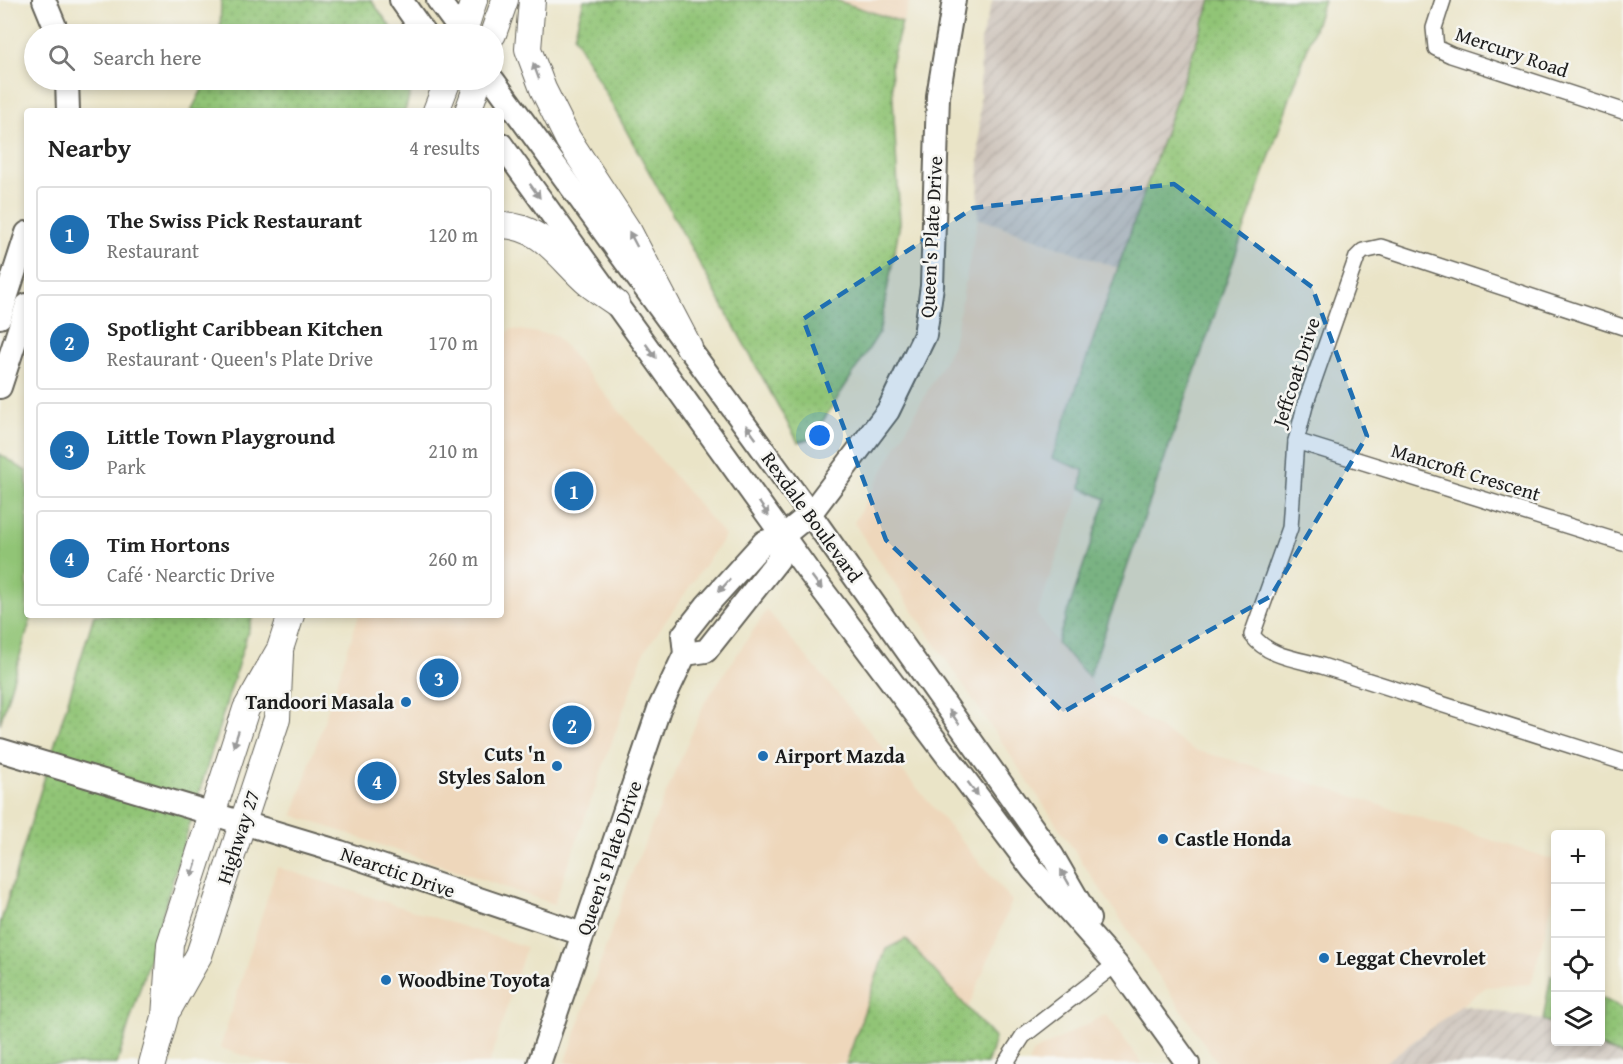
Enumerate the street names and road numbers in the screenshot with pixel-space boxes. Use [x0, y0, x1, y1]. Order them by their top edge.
street label: Mercury Road [1452, 19, 1573, 85]
street label: Queen's Plate Drive [912, 155, 949, 319]
street label: Jeffcoat Drive [1263, 313, 1327, 433]
street label: Mancroft Crescent [1388, 435, 1544, 508]
street label: Rexdale Boulevard [755, 445, 870, 588]
street label: Queen's Plate Drive [568, 777, 649, 939]
street label: Highway 27 [209, 786, 266, 887]
street label: Nearctic Drive [337, 838, 459, 905]

